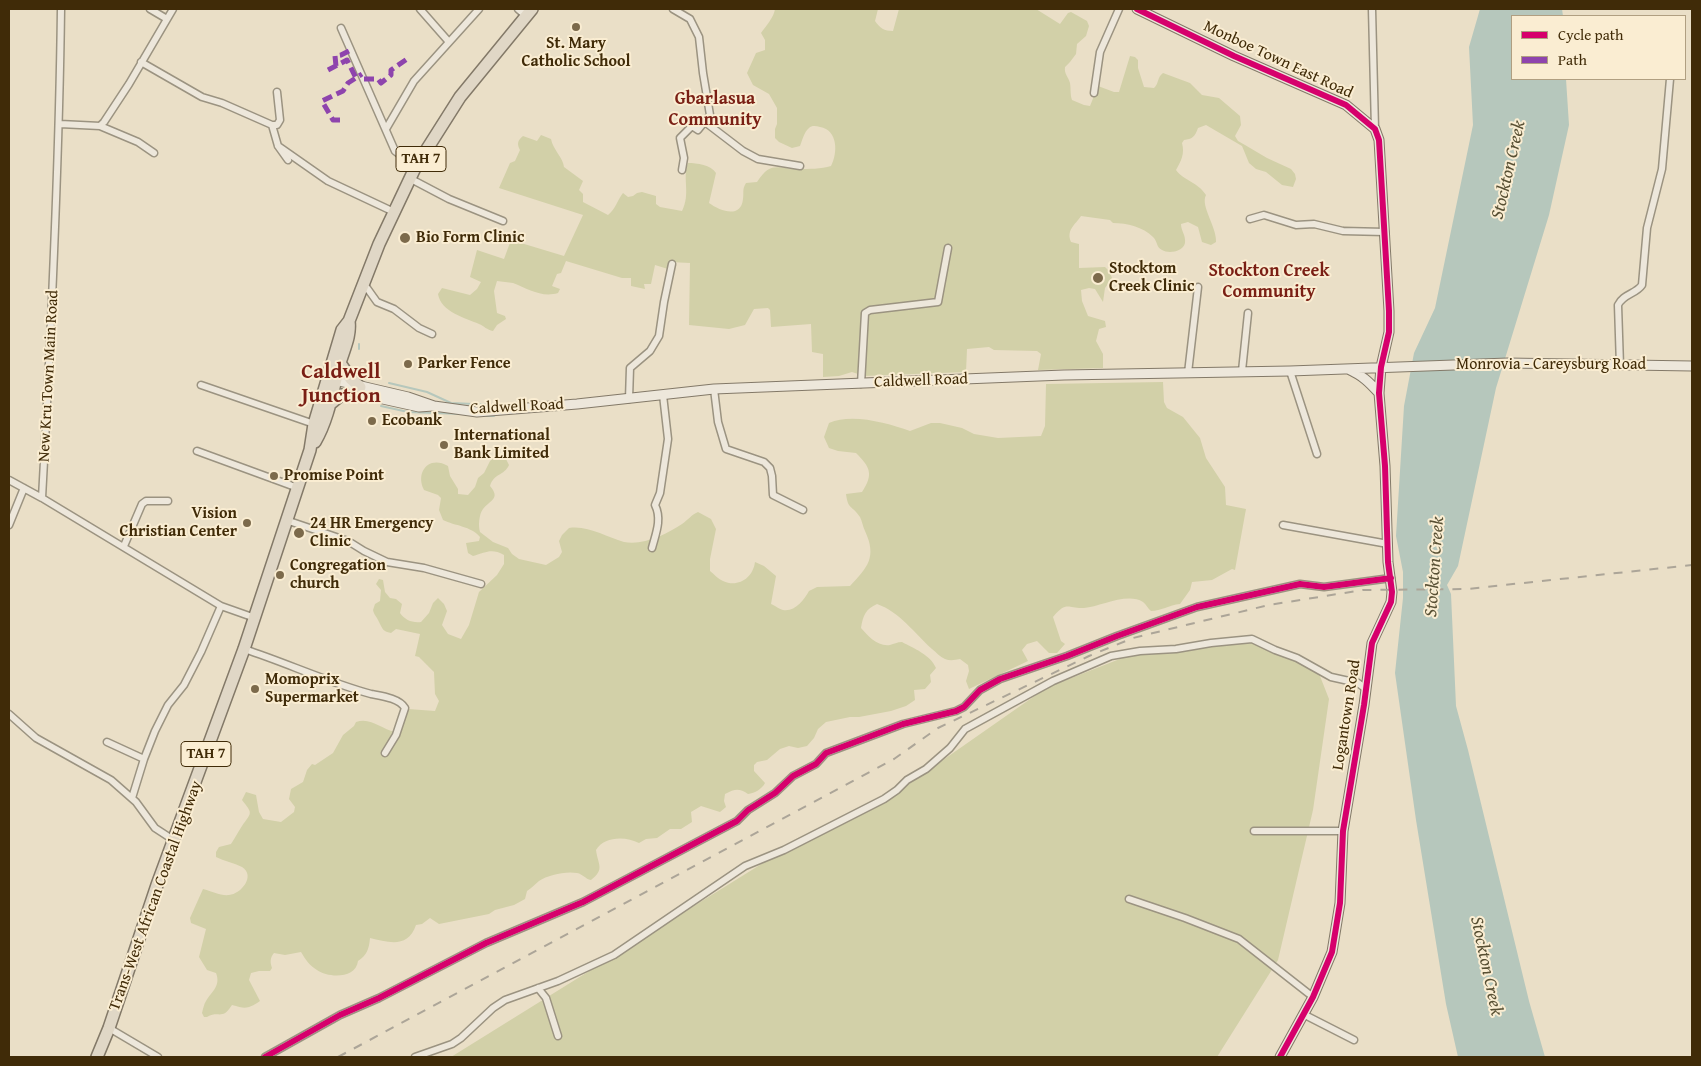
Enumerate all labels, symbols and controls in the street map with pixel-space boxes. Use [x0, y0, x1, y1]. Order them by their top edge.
legend [1511, 15, 1686, 80]
street label: Monboe Town East Road [1200, 17, 1356, 103]
marker: St. Mary Catholic School [570, 21, 582, 33]
text: Cycle path [1558, 24, 1624, 45]
place label: St. Mary Catholic School [521, 34, 631, 72]
text: Path [1558, 49, 1587, 70]
district label: Gbarlasua Community [668, 88, 762, 130]
water label: Stockton Creek [1487, 118, 1531, 222]
road number: TAH 7 [396, 146, 446, 172]
place label: Bio Form Clinic [416, 228, 524, 248]
marker: Bio Form Clinic [398, 231, 412, 245]
place label: Stocktom Creek Clinic [1109, 259, 1194, 297]
district label: Stockton Creek Community [1208, 260, 1330, 302]
marker: Stocktom Creek Clinic [1091, 271, 1105, 285]
street label: New Kru Town Main Road [35, 289, 63, 463]
place label: Parker Fence [418, 354, 511, 374]
street label: Monrovia - Careysburg Road [1456, 355, 1646, 375]
marker: Parker Fence [402, 358, 414, 370]
district label: Caldwell Junction [301, 360, 381, 410]
street label: Caldwell Road [874, 370, 968, 392]
street label: Caldwell Road [470, 395, 564, 419]
place label: Ecobank [382, 411, 442, 431]
marker: Ecobank [366, 415, 378, 427]
place label: International Bank Limited [454, 426, 550, 464]
marker: International Bank Limited [438, 439, 450, 451]
place label: Promise Point [284, 466, 384, 486]
marker: Promise Point [268, 470, 280, 482]
place label: Vision Christian Center [119, 504, 237, 542]
place label: 24 HR Emergency Clinic [310, 514, 433, 552]
water label: Stockton Creek [1421, 516, 1449, 618]
marker: Vision Christian Center [241, 517, 253, 529]
marker: 24 HR Emergency Clinic [292, 526, 306, 540]
place label: Congregation church [290, 556, 386, 594]
marker: Congregation church [274, 569, 286, 581]
street label: Logantown Road [1329, 658, 1365, 772]
place label: Momoprix Supermarket [265, 670, 359, 708]
marker: Momoprix Supermarket [249, 683, 261, 695]
road number: TAH 7 [181, 742, 231, 766]
street label: Trans-West African Coastal Highway [105, 778, 207, 1014]
water label: Stockton Creek [1465, 914, 1507, 1018]

